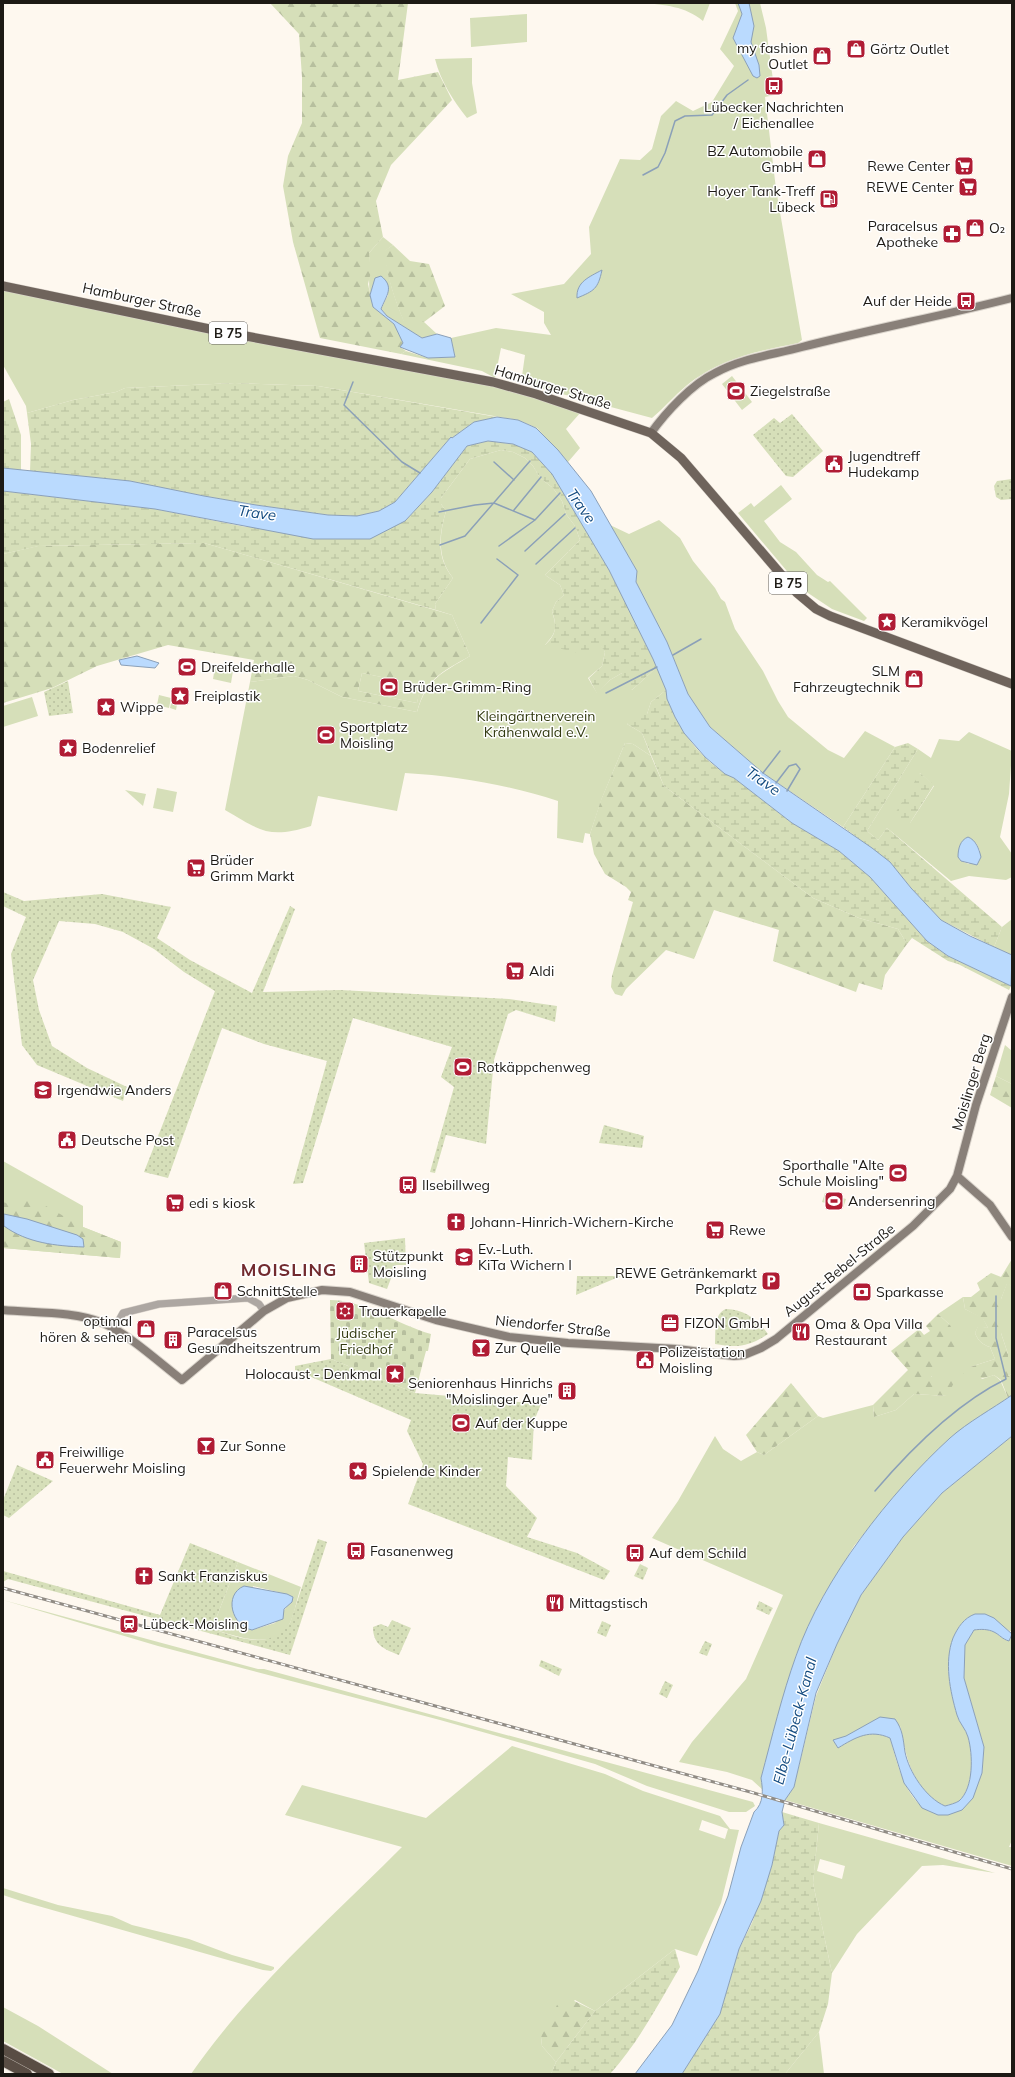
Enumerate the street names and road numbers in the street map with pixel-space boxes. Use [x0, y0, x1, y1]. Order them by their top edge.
street label: Hamburger Straße [81, 279, 203, 321]
road number: B 75 [209, 322, 247, 344]
street label: Hamburger Straße [492, 361, 614, 413]
road number: B 75 [769, 572, 807, 594]
street label: Moislinger Berg [948, 1031, 994, 1133]
street label: August-Bebel-Straße [780, 1220, 898, 1320]
street label: Niendorfer Straße [494, 1311, 612, 1341]

